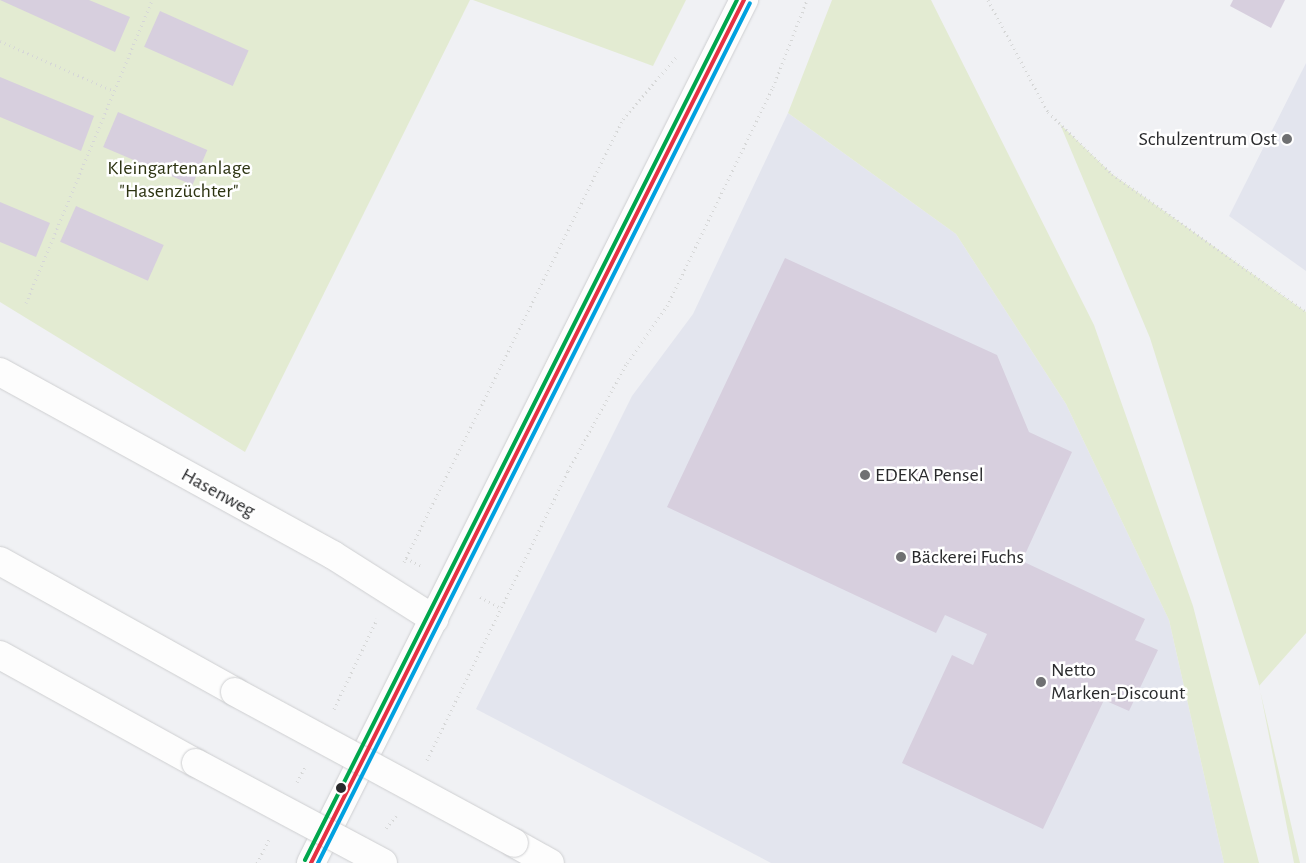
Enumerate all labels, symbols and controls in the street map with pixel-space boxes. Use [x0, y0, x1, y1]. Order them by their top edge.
place label: Schulzentrum Ost [1139, 127, 1277, 151]
marker: Schulzentrum Ost [1281, 133, 1293, 145]
park label: Kleingartenanlage "Hasenzüchter" [107, 157, 251, 204]
street label: Hasenweg [177, 463, 259, 523]
place label: EDEKA Pensel [875, 463, 984, 487]
marker: EDEKA Pensel [859, 469, 871, 481]
place label: Bäckerei Fuchs [911, 545, 1024, 569]
marker: Bäckerei Fuchs [895, 551, 907, 563]
place label: Netto Marken-Discount [1051, 658, 1185, 705]
marker: Netto Marken-Discount [1035, 676, 1047, 688]
unlabelled marker [336, 783, 346, 793]

